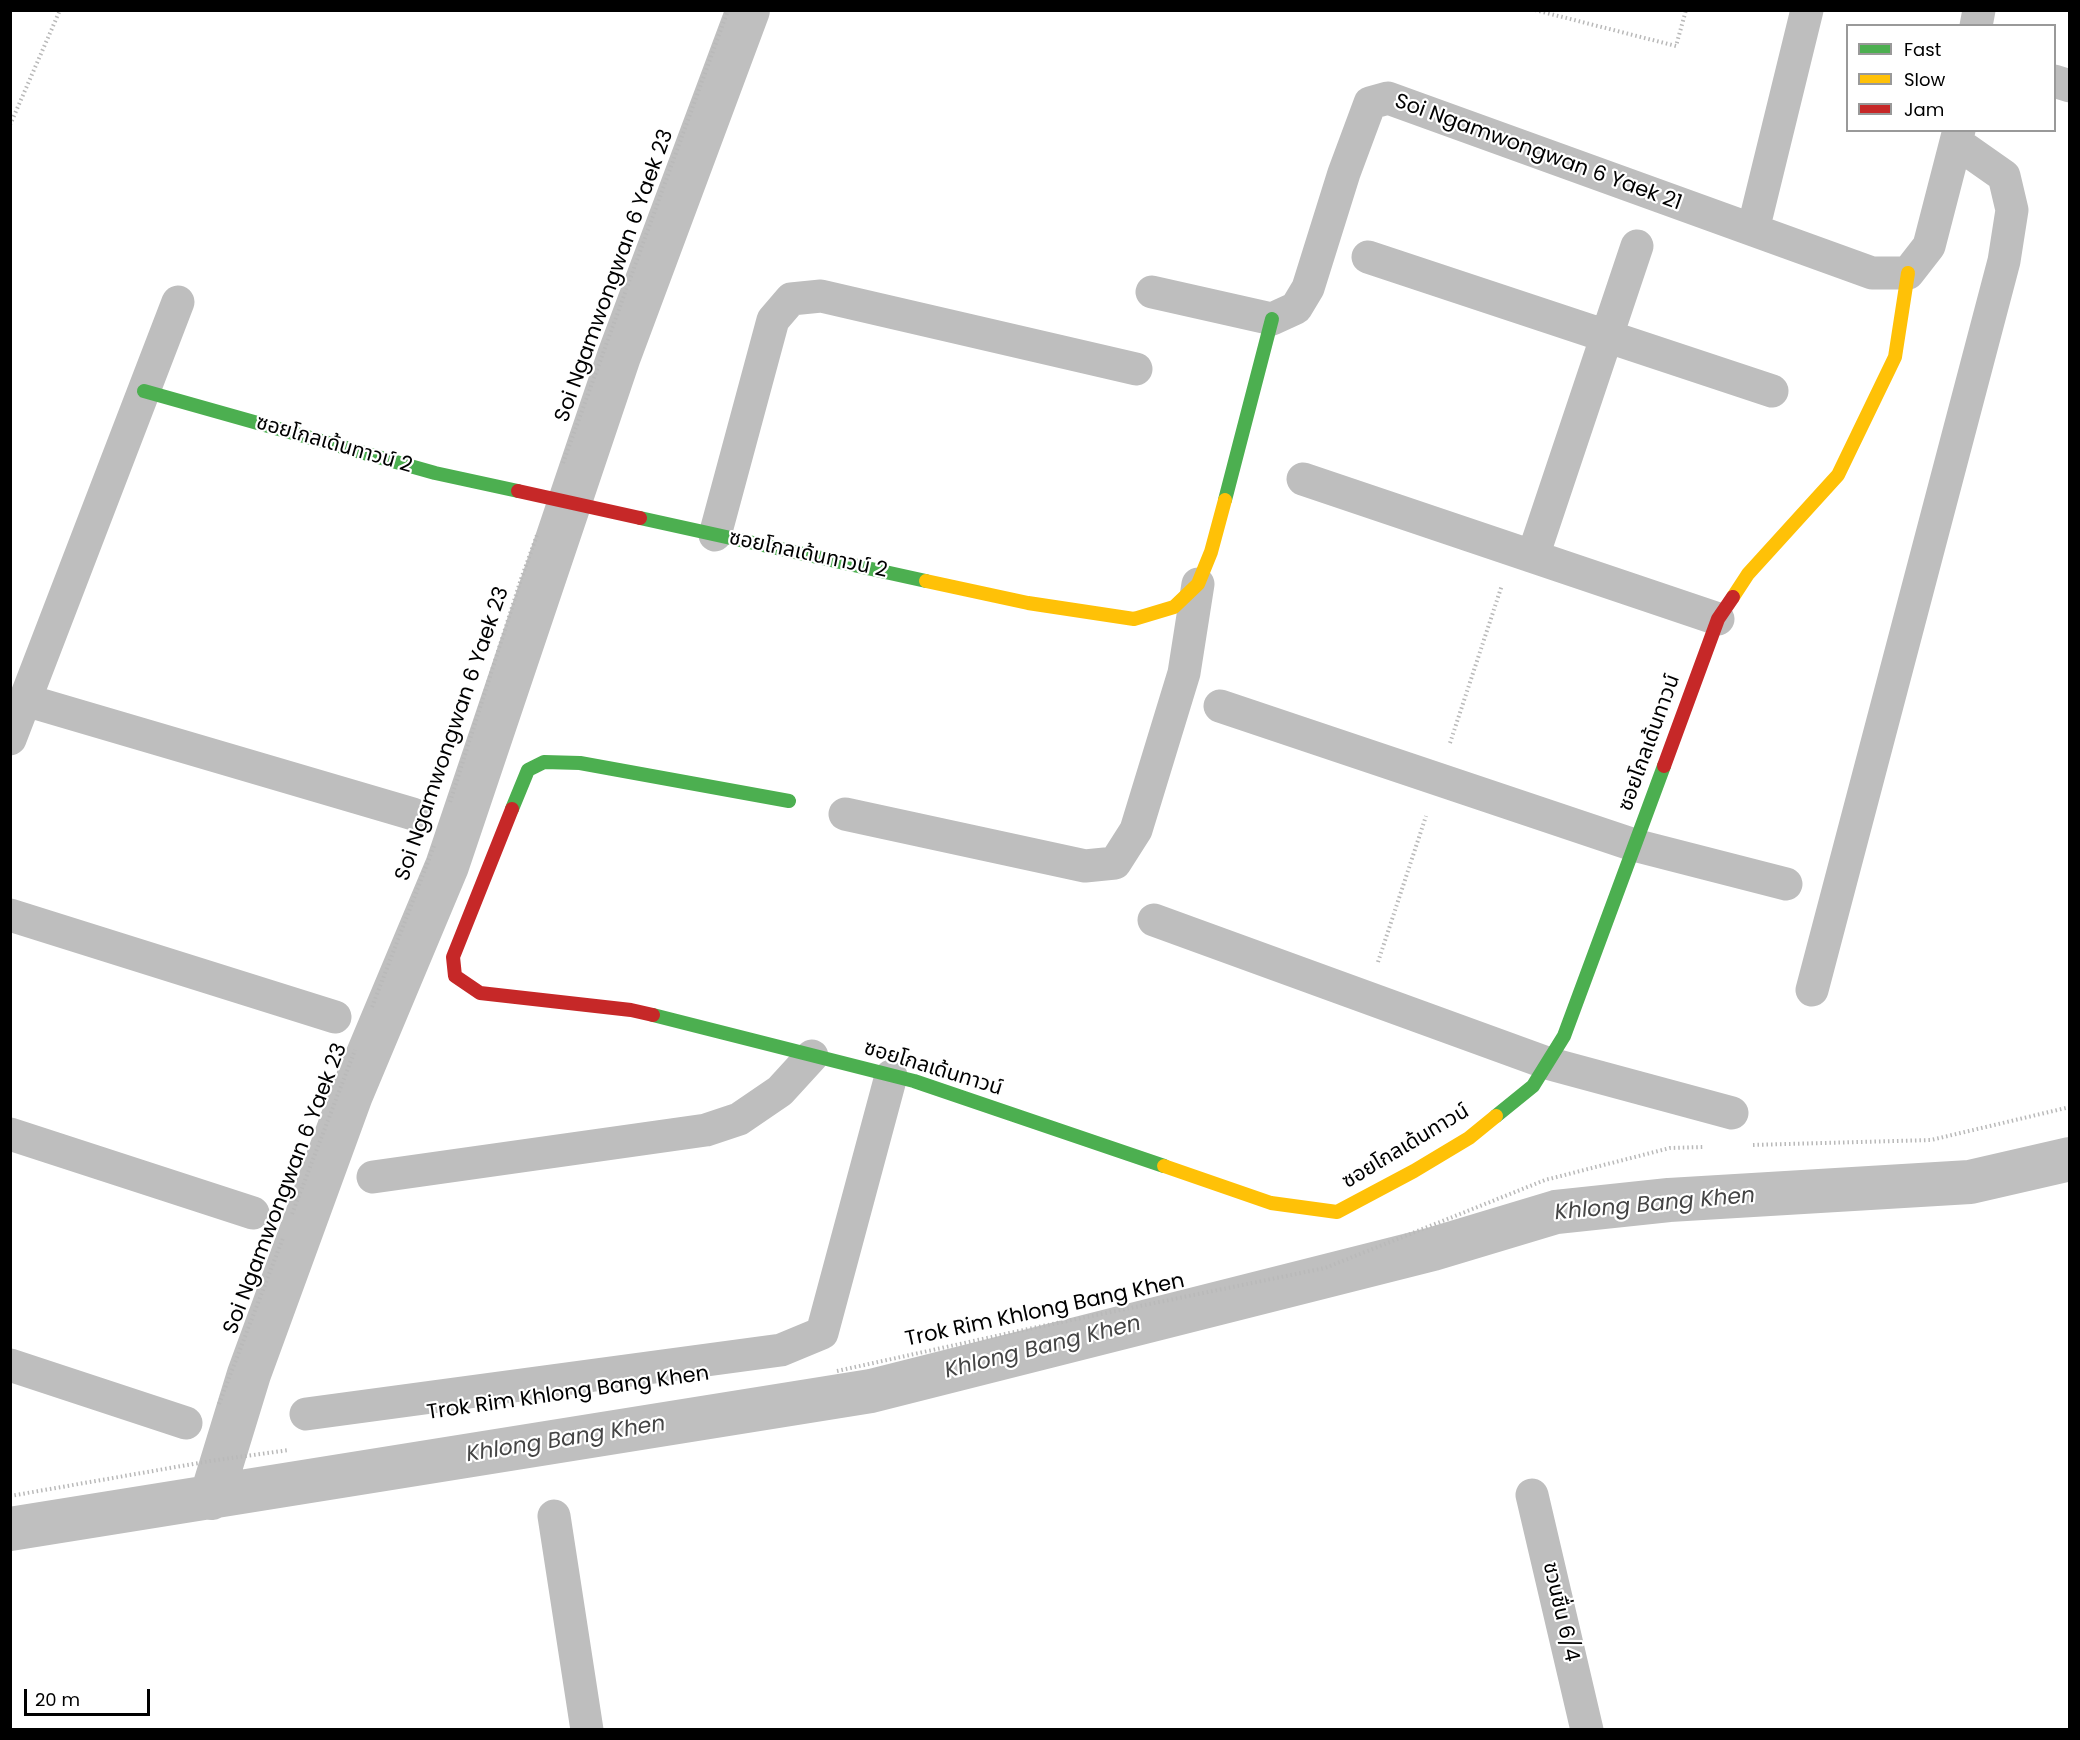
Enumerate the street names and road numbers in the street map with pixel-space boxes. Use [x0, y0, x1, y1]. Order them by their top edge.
street label: Soi Ngamwongwan 6 Yaek 21 [1391, 89, 1685, 217]
street label: Soi Ngamwongwan 6 Yaek 23 [550, 126, 680, 426]
street label: ซอยโกลเด้นทาวน์ 2 [253, 411, 415, 479]
street label: ซอยโกลเด้นทาวน์ 2 [727, 526, 889, 584]
street label: Soi Ngamwongwan 6 Yaek 23 [391, 584, 515, 884]
street label: ซอยโกลเด้นทาวน์ [1614, 671, 1686, 815]
street label: ซอยโกลเด้นทาวน์ [861, 1036, 1005, 1102]
street label: Soi Ngamwongwan 6 Yaek 23 [219, 1040, 353, 1338]
street label: ซอยโกลเด้นทาวน์ [1338, 1099, 1474, 1195]
street label: Trok Rim Khlong Bang Khen [903, 1269, 1187, 1353]
street label: Trok Rim Khlong Bang Khen [425, 1362, 711, 1426]
street label: ชวนชื่น 6/4 [1536, 1560, 1584, 1664]

